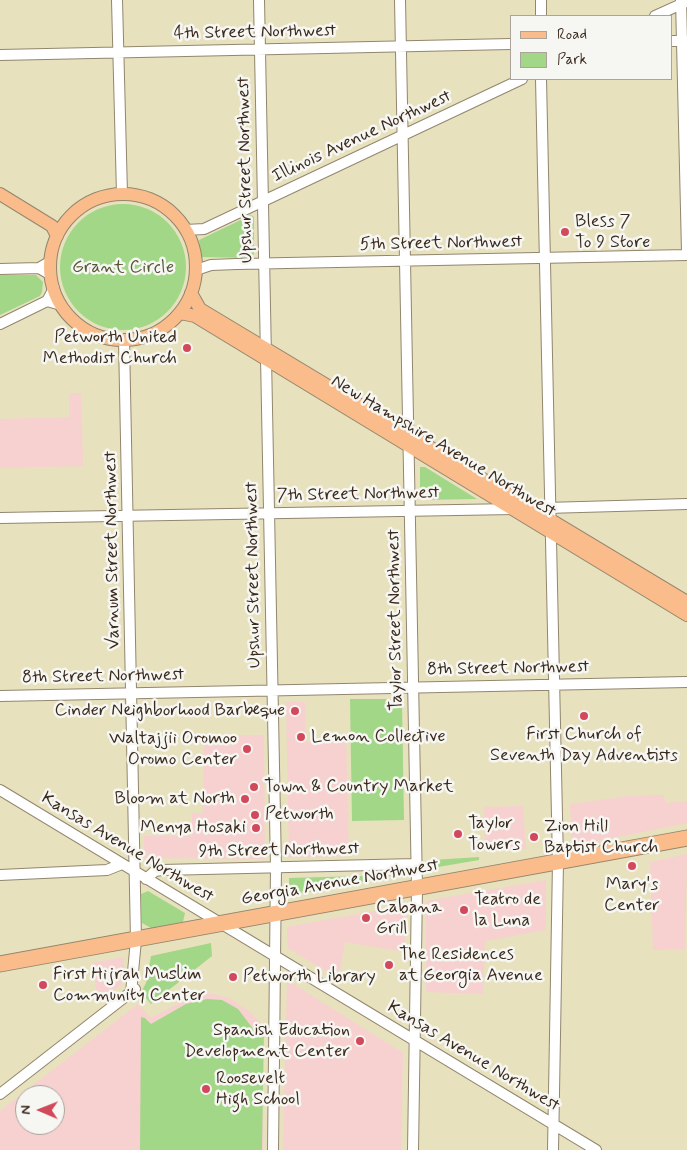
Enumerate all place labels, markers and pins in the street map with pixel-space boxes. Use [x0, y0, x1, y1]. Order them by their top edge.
place label: Bless 7 To 9 Store [575, 211, 650, 253]
marker: Bless 7 To 9 Store [559, 226, 571, 238]
place label: Petworth United Methodist Church [43, 327, 177, 369]
marker: Petworth United Methodist Church [181, 342, 193, 354]
place label: Cinder Neighborhood Barbeque [54, 700, 285, 722]
marker: Cinder Neighborhood Barbeque [289, 705, 301, 717]
marker: First Church of Seventh Day Adventists [578, 710, 590, 722]
place label: First Church of Seventh Day Adventists [490, 724, 678, 766]
place label: Lemon Collective [311, 726, 445, 748]
place label: Waltajjii Oromoo Oromo Center [109, 728, 237, 771]
marker: Lemon Collective [295, 731, 307, 743]
marker: Waltajjii Oromoo Oromo Center [241, 743, 253, 755]
place label: Town & Country Market [264, 776, 454, 798]
marker: Town & Country Market [248, 781, 260, 793]
place label: Bloom at North [115, 788, 235, 810]
marker: Bloom at North [239, 793, 251, 805]
place label: Petworth [265, 804, 334, 826]
marker: Petworth [249, 809, 261, 821]
place label: Taylor Towers [468, 813, 521, 856]
place label: Zion Hill Baptist Church [544, 816, 658, 859]
place label: Menya Hosaki [140, 817, 246, 839]
marker: Menya Hosaki [250, 822, 262, 834]
marker: Taylor Towers [452, 828, 464, 840]
marker: Zion Hill Baptist Church [528, 831, 540, 843]
marker: Mary's Center [626, 860, 638, 872]
place label: Mary's Center [604, 874, 660, 916]
place label: Teatro de la Luna [474, 889, 541, 932]
place label: Cabana Grill [376, 897, 442, 940]
marker: Teatro de la Luna [458, 904, 470, 916]
marker: Cabana Grill [360, 912, 372, 924]
place label: The Residences at Georgia Avenue [399, 944, 543, 986]
marker: The Residences at Georgia Avenue [383, 959, 395, 971]
place label: First Hijrah Muslim Community Center [53, 964, 205, 1006]
place label: Petworth Library [243, 966, 376, 988]
marker: Petworth Library [227, 971, 239, 983]
marker: First Hijrah Muslim Community Center [37, 979, 49, 991]
place label: Spanish Education Development Center [184, 1020, 350, 1062]
marker: Spanish Education Development Center [354, 1035, 366, 1047]
place label: Roosevelt High School [216, 1068, 300, 1110]
marker: Roosevelt High School [200, 1083, 212, 1095]

